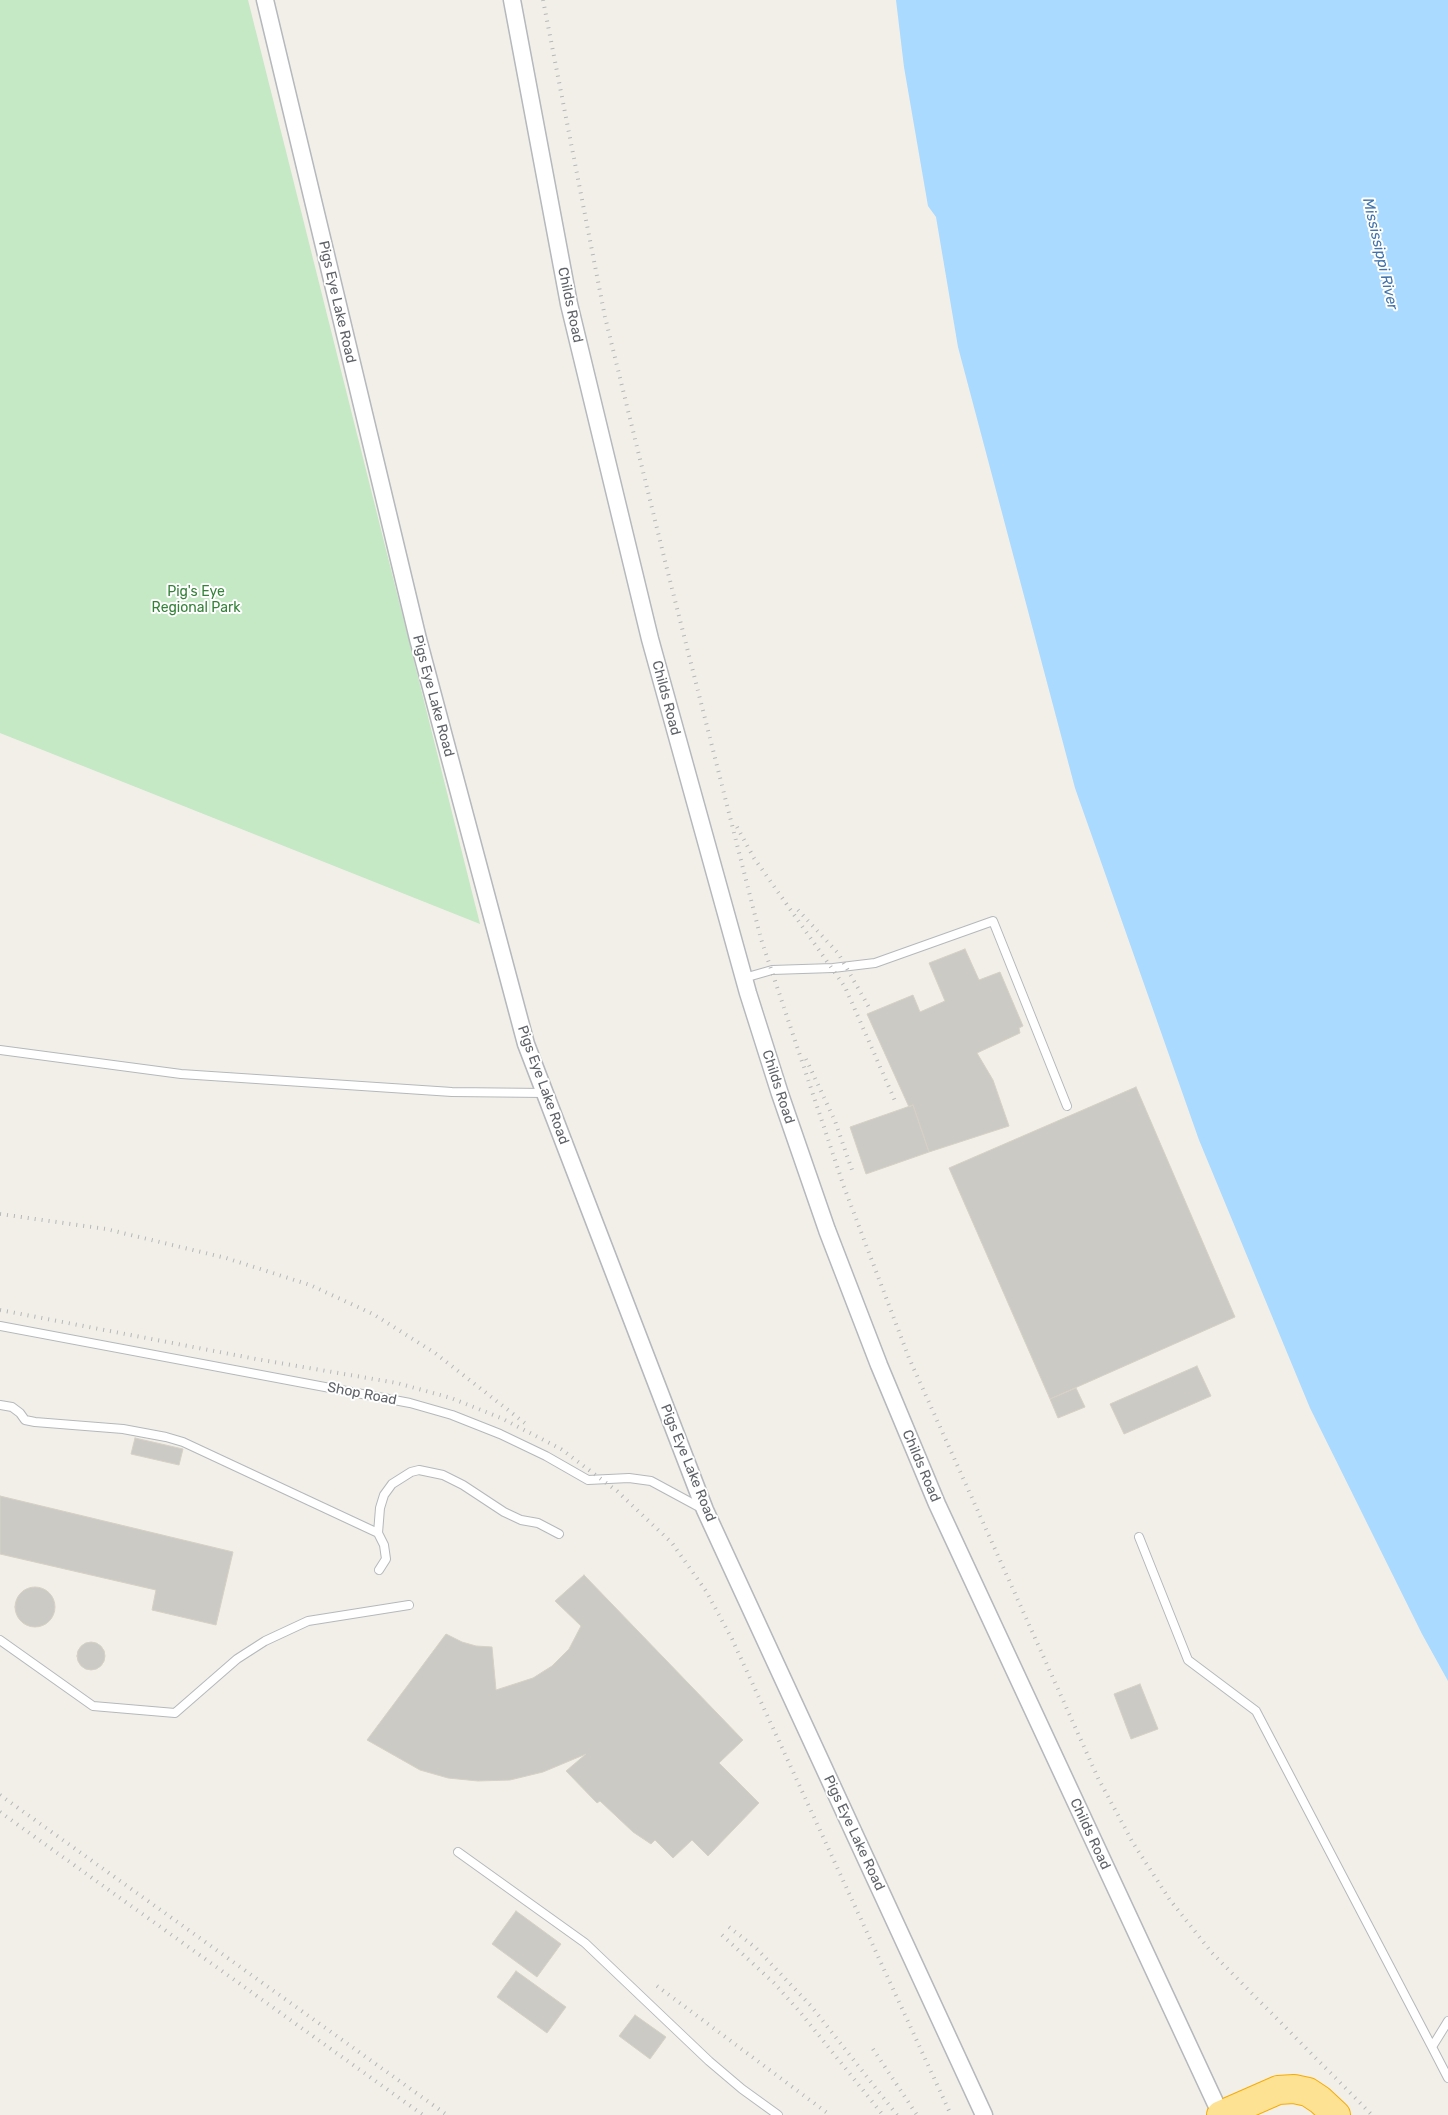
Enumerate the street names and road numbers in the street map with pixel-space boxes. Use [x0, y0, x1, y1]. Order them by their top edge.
street label: Pigs Eye Lake Road [315, 239, 359, 365]
street label: Childs Road [554, 266, 586, 344]
street label: Pigs Eye Lake Road [409, 633, 457, 759]
street label: Childs Road [648, 659, 684, 737]
street label: Pigs Eye Lake Road [514, 1023, 572, 1147]
street label: Childs Road [758, 1048, 798, 1126]
street label: Shop Road [326, 1379, 398, 1409]
street label: Pigs Eye Lake Road [657, 1402, 719, 1524]
street label: Childs Road [898, 1427, 944, 1505]
street label: Pigs Eye Lake Road [820, 1773, 888, 1893]
street label: Childs Road [1066, 1796, 1114, 1872]

